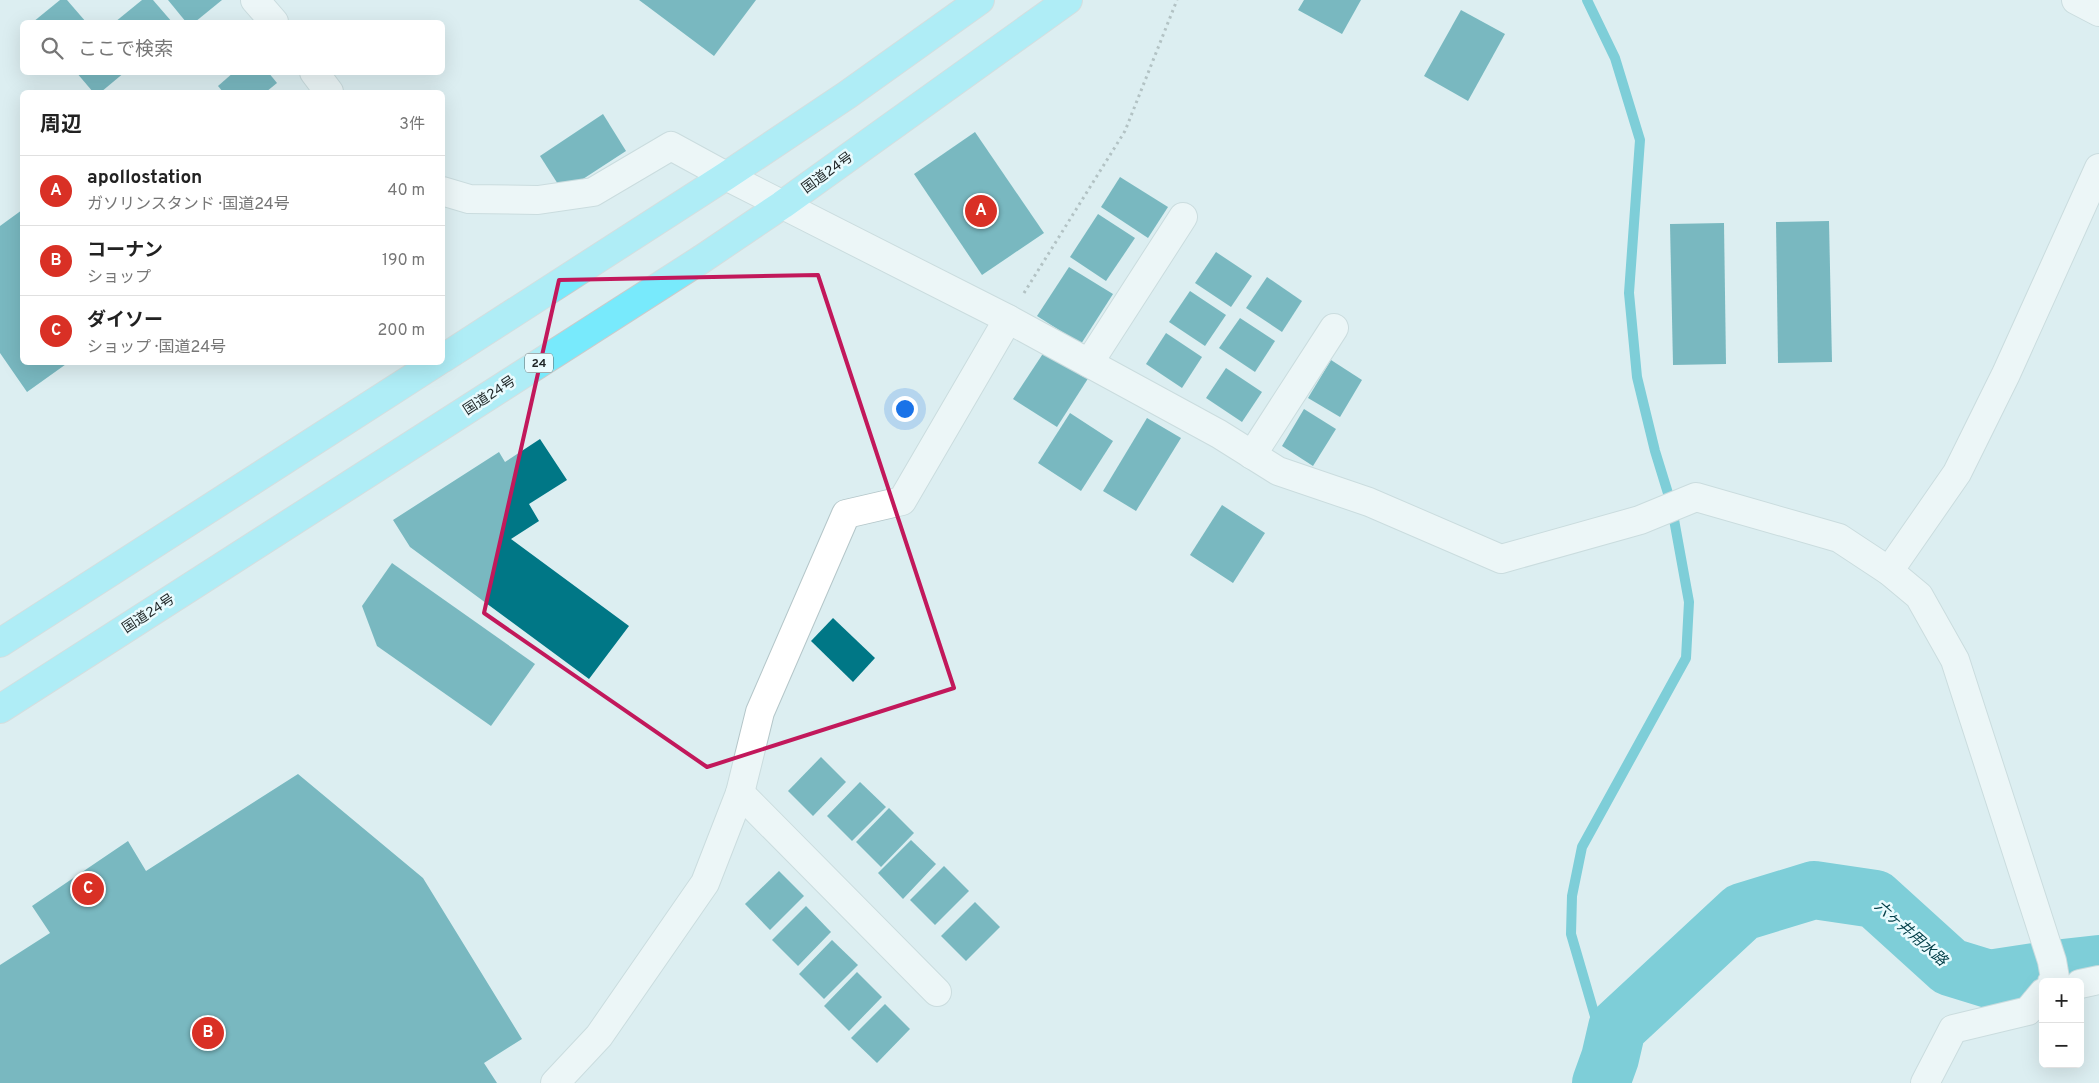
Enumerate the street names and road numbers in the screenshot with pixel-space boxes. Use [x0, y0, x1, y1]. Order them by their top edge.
street label: 国道24号 [799, 149, 857, 197]
road number: 24 [525, 353, 553, 372]
street label: 国道24号 [460, 373, 519, 419]
street label: 国道24号 [119, 591, 178, 637]

